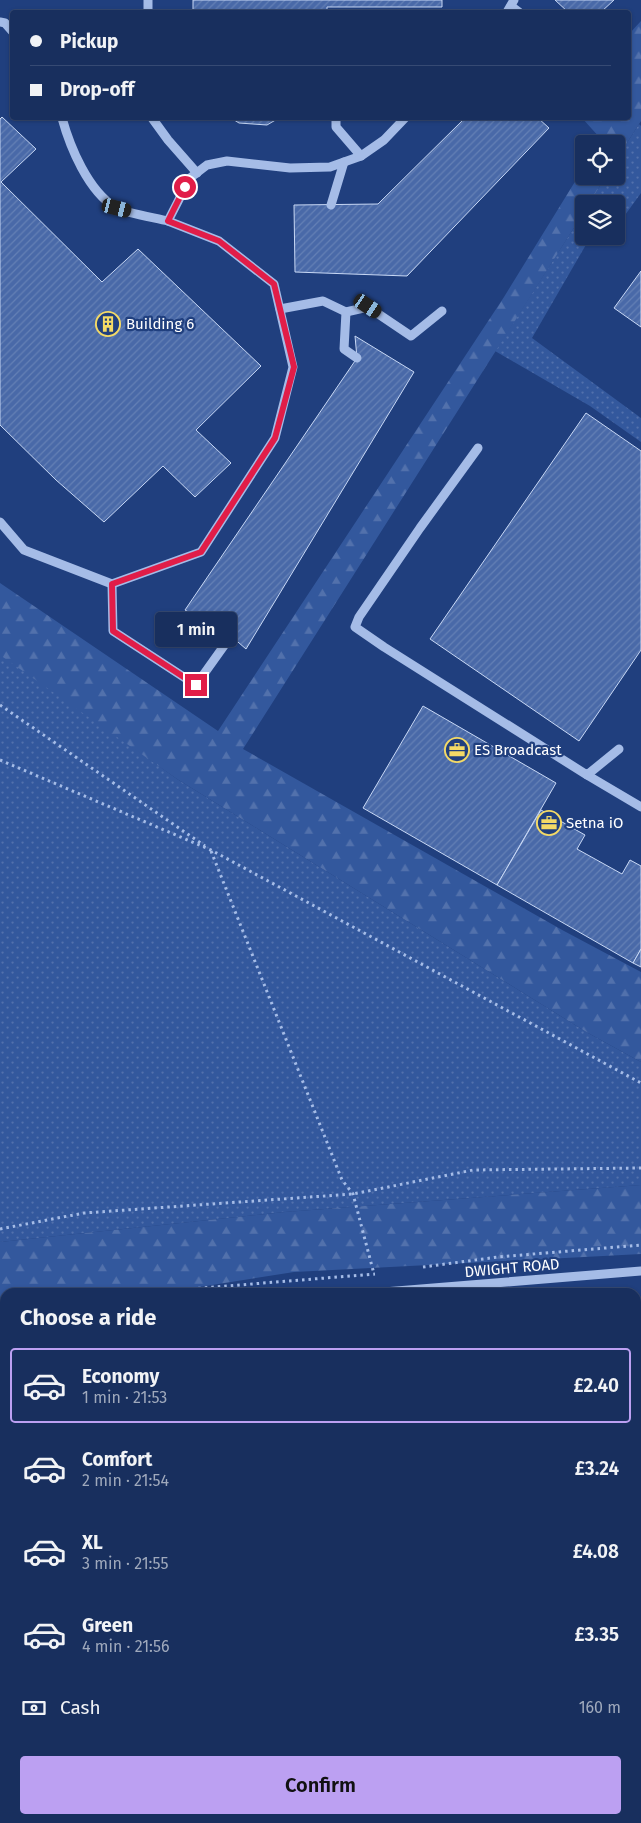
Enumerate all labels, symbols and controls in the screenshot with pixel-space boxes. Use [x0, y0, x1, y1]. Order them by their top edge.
text: Pickup [60, 30, 118, 53]
text: Drop-off [60, 78, 134, 101]
map controls [575, 135, 625, 245]
button: locate [575, 135, 625, 185]
route start [174, 176, 196, 198]
button: layers [575, 195, 625, 245]
car [100, 197, 133, 219]
car [351, 291, 384, 321]
building icon: Building 6 [95, 311, 121, 337]
place label: Building 6 [126, 315, 194, 333]
callout: 1 min [155, 612, 237, 648]
text: 1 min [177, 620, 215, 639]
route end [185, 674, 207, 696]
office icon: ES Broadcast [444, 737, 470, 763]
place label: ES Broadcast [474, 741, 562, 759]
office icon: Setna iO [536, 810, 562, 836]
place label: Setna iO [566, 814, 623, 832]
street label: DWIGHT ROAD [464, 1255, 560, 1281]
text: Choose a ride [20, 1304, 156, 1331]
icon: car [22, 1363, 67, 1408]
text: Economy [82, 1365, 159, 1388]
text: £2.40 [573, 1374, 619, 1397]
text: 1 min · 21:53 [82, 1388, 167, 1407]
icon: car [22, 1446, 67, 1491]
text: Comfort [82, 1448, 152, 1471]
text: £3.24 [575, 1457, 619, 1480]
text: 2 min · 21:54 [82, 1471, 169, 1490]
icon: car [22, 1529, 67, 1574]
text: XL [82, 1531, 103, 1554]
text: £4.08 [573, 1540, 619, 1563]
text: 3 min · 21:55 [82, 1554, 168, 1573]
icon: car [22, 1612, 67, 1657]
text: Green [82, 1614, 133, 1637]
text: £3.35 [574, 1623, 619, 1646]
text: 4 min · 21:56 [82, 1637, 170, 1656]
icon: cash [20, 1694, 48, 1722]
text: Cash [60, 1696, 101, 1719]
text: 160 m [579, 1698, 621, 1717]
button: Confirm [20, 1756, 621, 1814]

